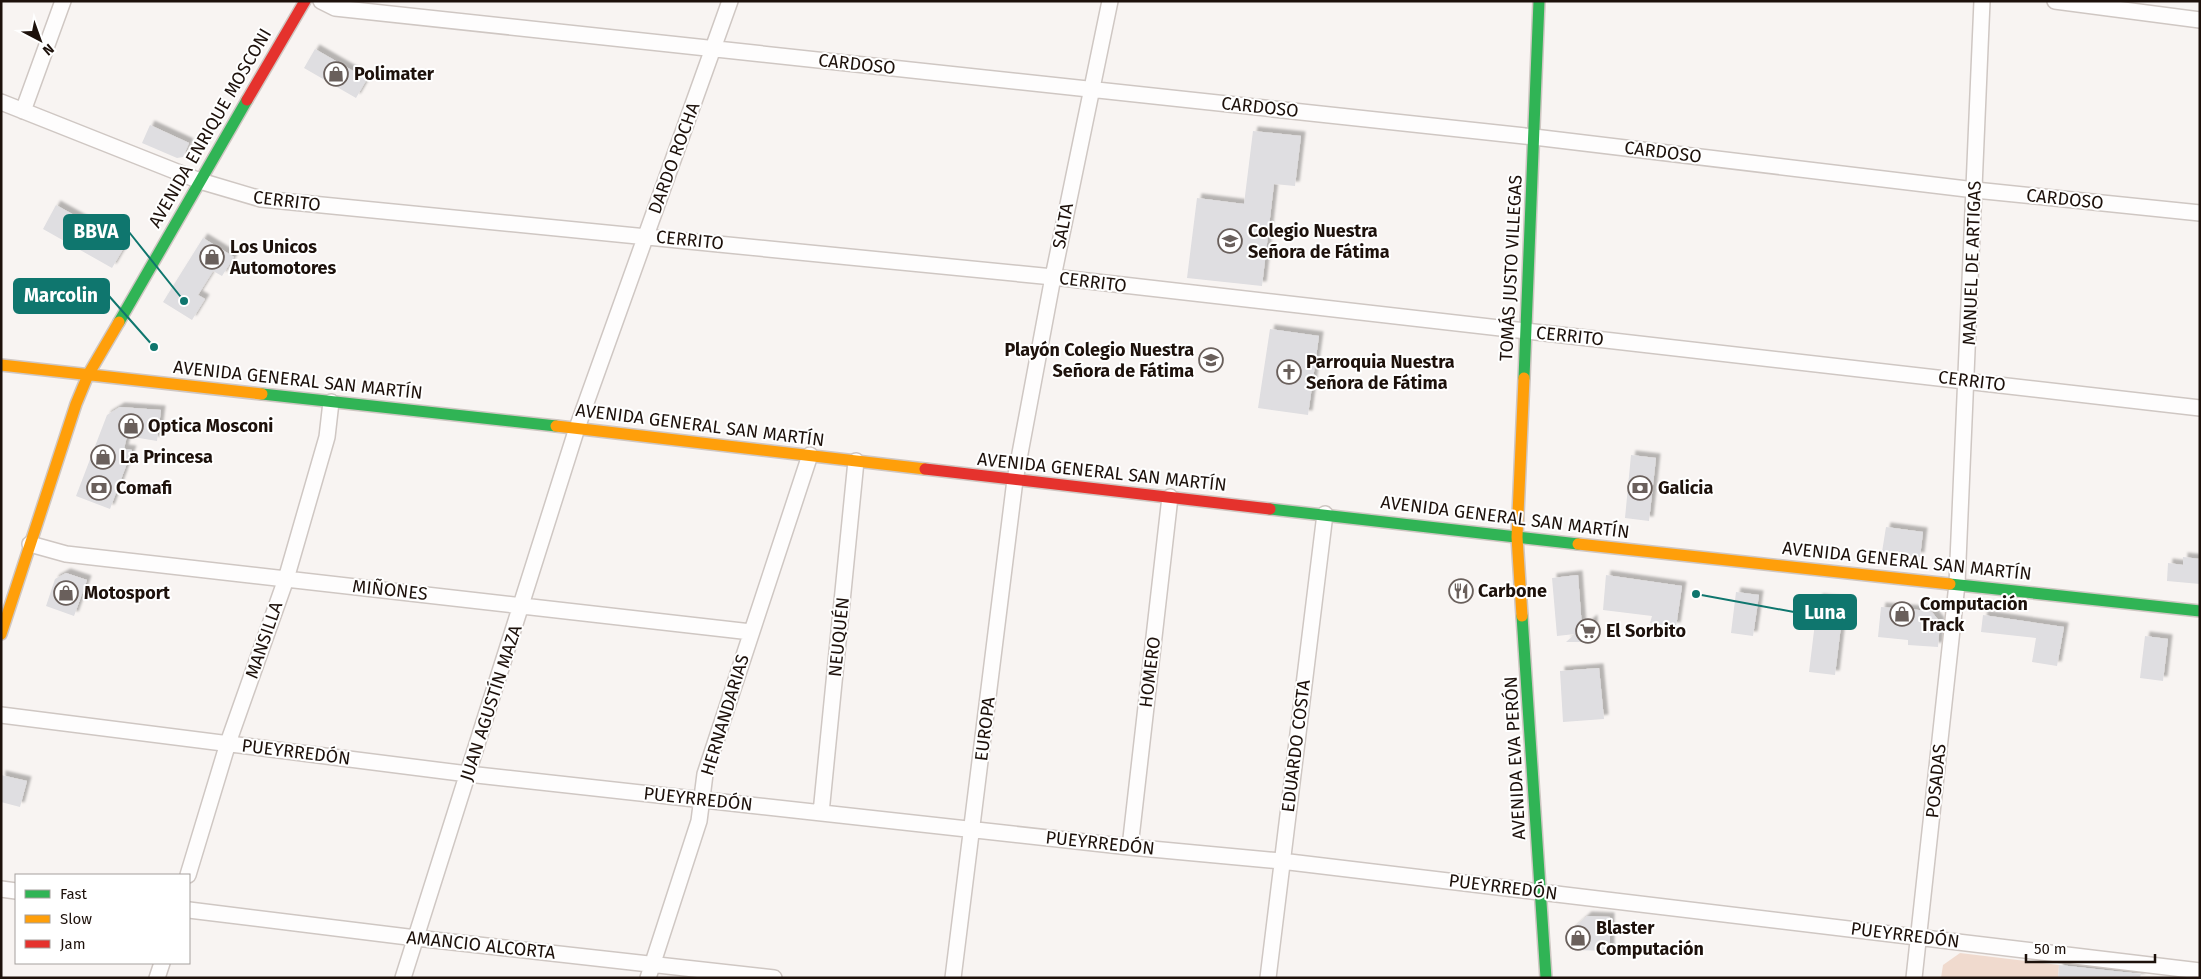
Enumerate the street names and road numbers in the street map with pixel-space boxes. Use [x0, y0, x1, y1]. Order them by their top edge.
street label: AVENIDA ENRIQUE MOSCONI [144, 24, 276, 232]
street label: CARDOSO [817, 49, 897, 79]
street label: CARDOSO [1220, 92, 1300, 122]
street label: DARDO ROCHA [644, 99, 705, 217]
street label: CARDOSO [1623, 136, 1703, 168]
street label: TOMÁS JUSTO VILLEGAS [1494, 174, 1527, 362]
street label: MANUEL DE ARTIGAS [1958, 180, 1986, 346]
street label: CARDOSO [2025, 184, 2105, 214]
street label: CERRITO [252, 186, 322, 216]
street label: SALTA [1048, 201, 1078, 251]
street label: CERRITO [655, 226, 725, 254]
street label: CERRITO [1058, 267, 1128, 297]
street label: CERRITO [1535, 322, 1605, 350]
street label: AVENIDA GENERAL SAN MARTÍN [172, 355, 424, 404]
street label: CERRITO [1937, 366, 2007, 396]
street label: AVENIDA GENERAL SAN MARTÍN [574, 398, 826, 451]
street label: AVENIDA GENERAL SAN MARTÍN [976, 447, 1228, 496]
street label: AVENIDA GENERAL SAN MARTÍN [1379, 490, 1631, 543]
street label: AVENIDA GENERAL SAN MARTÍN [1781, 536, 2033, 585]
street label: MIÑONES [351, 574, 429, 605]
street label: NEUQUÉN [823, 596, 854, 678]
street label: MANSILLA [241, 598, 288, 681]
street label: JUAN AGUSTÍN MAZA [454, 621, 527, 784]
street label: HOMERO [1135, 635, 1165, 709]
street label: HERNANDARIAS [696, 651, 754, 778]
street label: AVENIDA EVA PERÓN [1500, 676, 1530, 840]
street label: EDUARDO COSTA [1277, 678, 1315, 813]
street label: EUROPA [970, 695, 1000, 762]
street label: PUEYRREDÓN [240, 734, 352, 770]
street label: POSADAS [1921, 743, 1951, 819]
street label: PUEYRREDÓN [642, 782, 754, 816]
street label: PUEYRREDÓN [1044, 826, 1156, 860]
street label: PUEYRREDÓN [1447, 869, 1559, 905]
street label: PUEYRREDÓN [1849, 917, 1961, 953]
street label: AMANCIO ALCORTA [406, 926, 557, 964]

